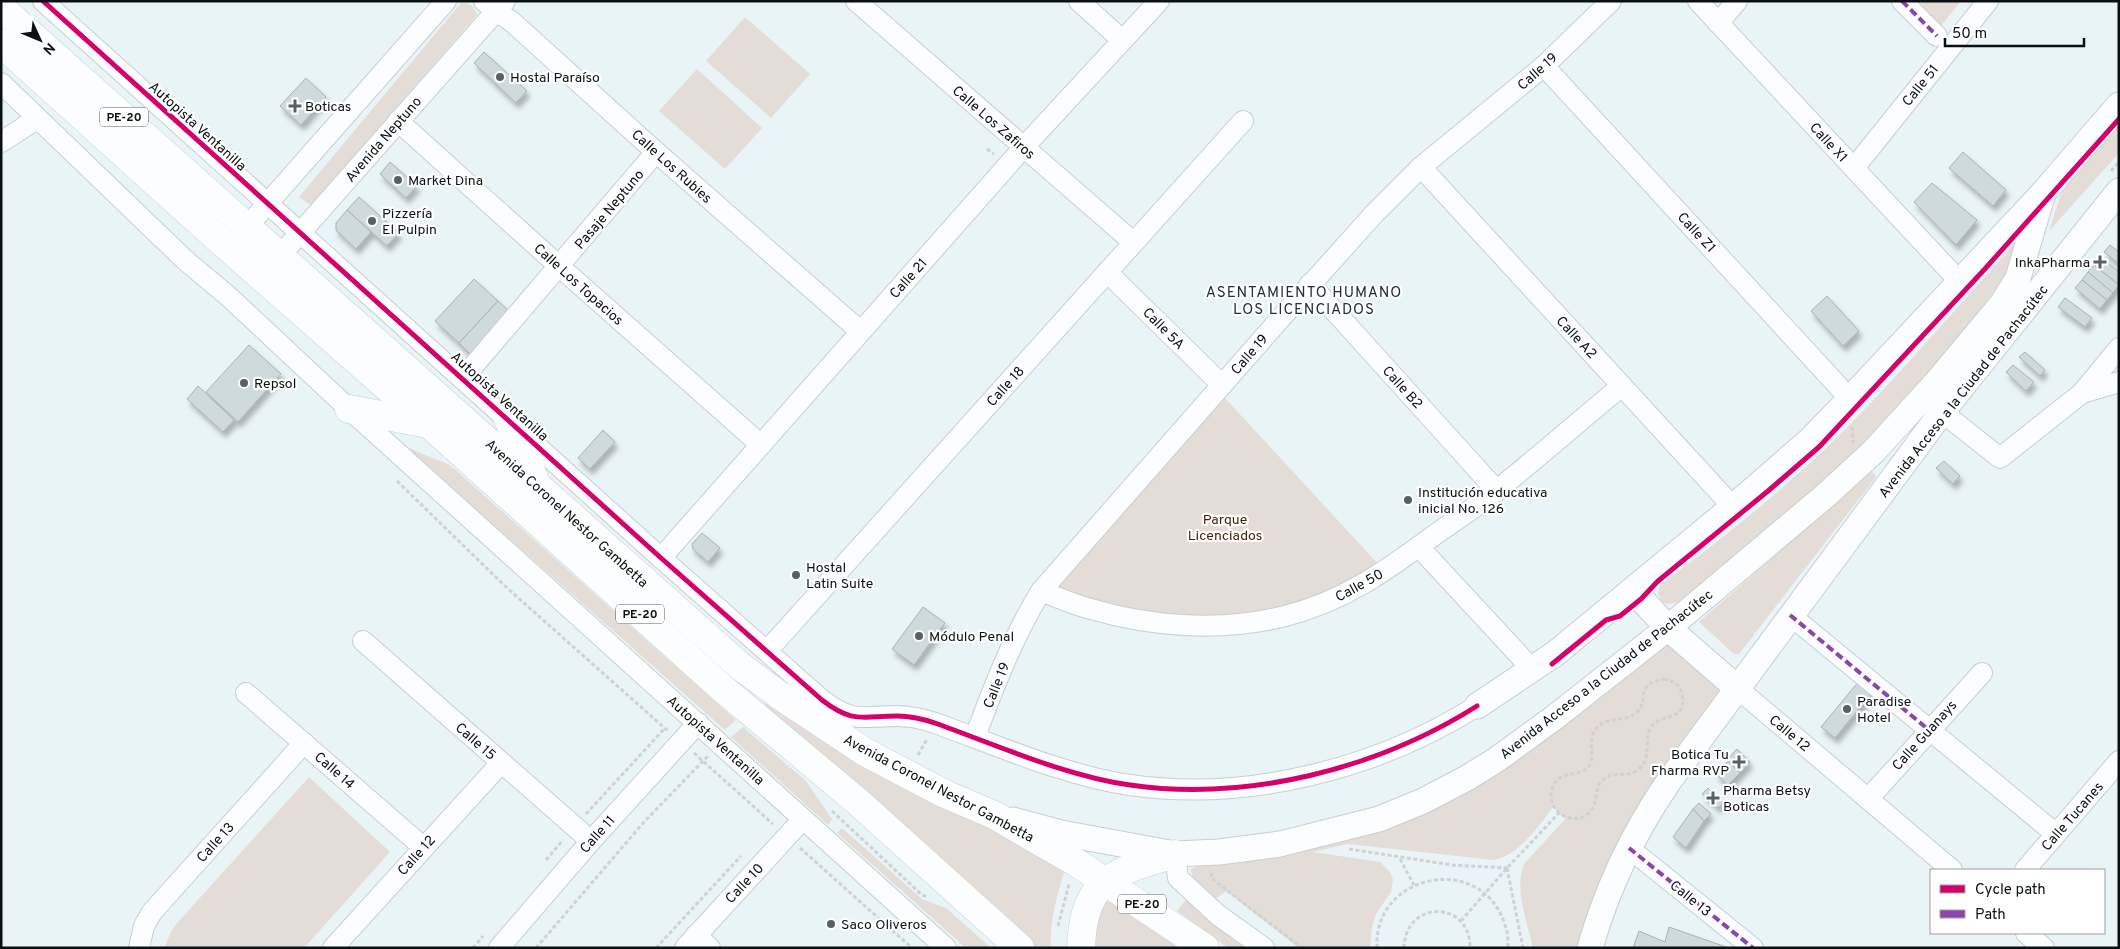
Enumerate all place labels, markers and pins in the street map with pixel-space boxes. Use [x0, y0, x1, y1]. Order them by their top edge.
place label: Hostal Paraíso [510, 70, 600, 87]
marker: Hostal Paraíso [494, 71, 506, 83]
place label: Boticas [305, 99, 351, 116]
marker: Boticas [289, 100, 301, 112]
place label: Market Dina [408, 173, 483, 190]
marker: Market Dina [392, 174, 404, 186]
place label: Pizzería El Pulpin [382, 206, 437, 239]
marker: Pizzería El Pulpin [366, 215, 378, 227]
place label: InkaPharma [2015, 255, 2090, 272]
marker: InkaPharma [2094, 256, 2106, 268]
place label: Repsol [254, 376, 296, 393]
marker: Repsol [238, 377, 250, 389]
place label: Institución educativa inicial No. 126 [1418, 485, 1547, 518]
marker: Institución educativa inicial No. 126 [1402, 494, 1414, 506]
place label: Hostal Latin Suite [806, 560, 873, 593]
marker: Hostal Latin Suite [790, 569, 802, 581]
place label: Módulo Penal [929, 629, 1014, 646]
marker: Módulo Penal [913, 630, 925, 642]
place label: Paradise Hotel [1857, 694, 1911, 727]
marker: Paradise Hotel [1841, 703, 1853, 715]
place label: Botica Tu Fharma RVP [1651, 747, 1729, 780]
marker: Botica Tu Fharma RVP [1733, 756, 1745, 768]
place label: Pharma Betsy Boticas [1723, 783, 1811, 816]
marker: Pharma Betsy Boticas [1707, 792, 1719, 804]
place label: Saco Oliveros [841, 917, 927, 934]
marker: Saco Oliveros [825, 918, 837, 930]

